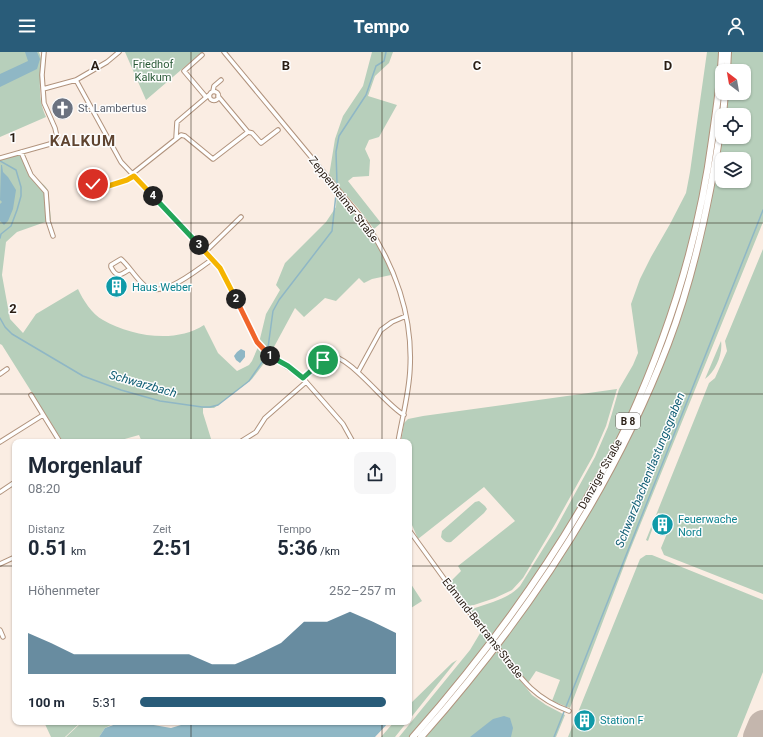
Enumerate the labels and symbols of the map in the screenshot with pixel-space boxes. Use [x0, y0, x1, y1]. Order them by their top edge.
text: A [91, 58, 100, 73]
park label: Friedhof Kalkum [133, 58, 173, 84]
text: B [282, 58, 290, 73]
text: C [473, 58, 482, 73]
text: D [664, 58, 672, 73]
north arrow [715, 64, 751, 100]
church icon: St. Lambertus [50, 95, 76, 121]
place label: St. Lambertus [78, 102, 147, 115]
text: 1 [9, 130, 17, 145]
district label: KALKUM [50, 132, 116, 150]
street label: Zeppenheimer Straße [306, 154, 381, 245]
pin [76, 167, 110, 201]
pin: 4 [143, 186, 163, 206]
pin: 3 [189, 235, 209, 255]
building icon: Haus Weber [104, 274, 130, 300]
place label: Haus Weber [132, 281, 192, 294]
pin: 2 [226, 289, 246, 309]
text: 2 [9, 301, 17, 316]
pin [306, 343, 340, 377]
pin: 1 [260, 346, 280, 366]
water label: Schwarzbach [108, 368, 178, 400]
water label: Schwarzbachentlastungsgraben [612, 390, 688, 550]
road number: B 8 [616, 413, 640, 429]
street label: Danziger Straße [576, 437, 625, 511]
building icon: Feuerwache Nord [649, 512, 675, 538]
place label: Feuerwache Nord [678, 513, 738, 539]
street label: Edmund-Bertrams-Straße [439, 576, 526, 681]
building icon: Station F [571, 707, 597, 733]
place label: Station F [600, 714, 644, 727]

